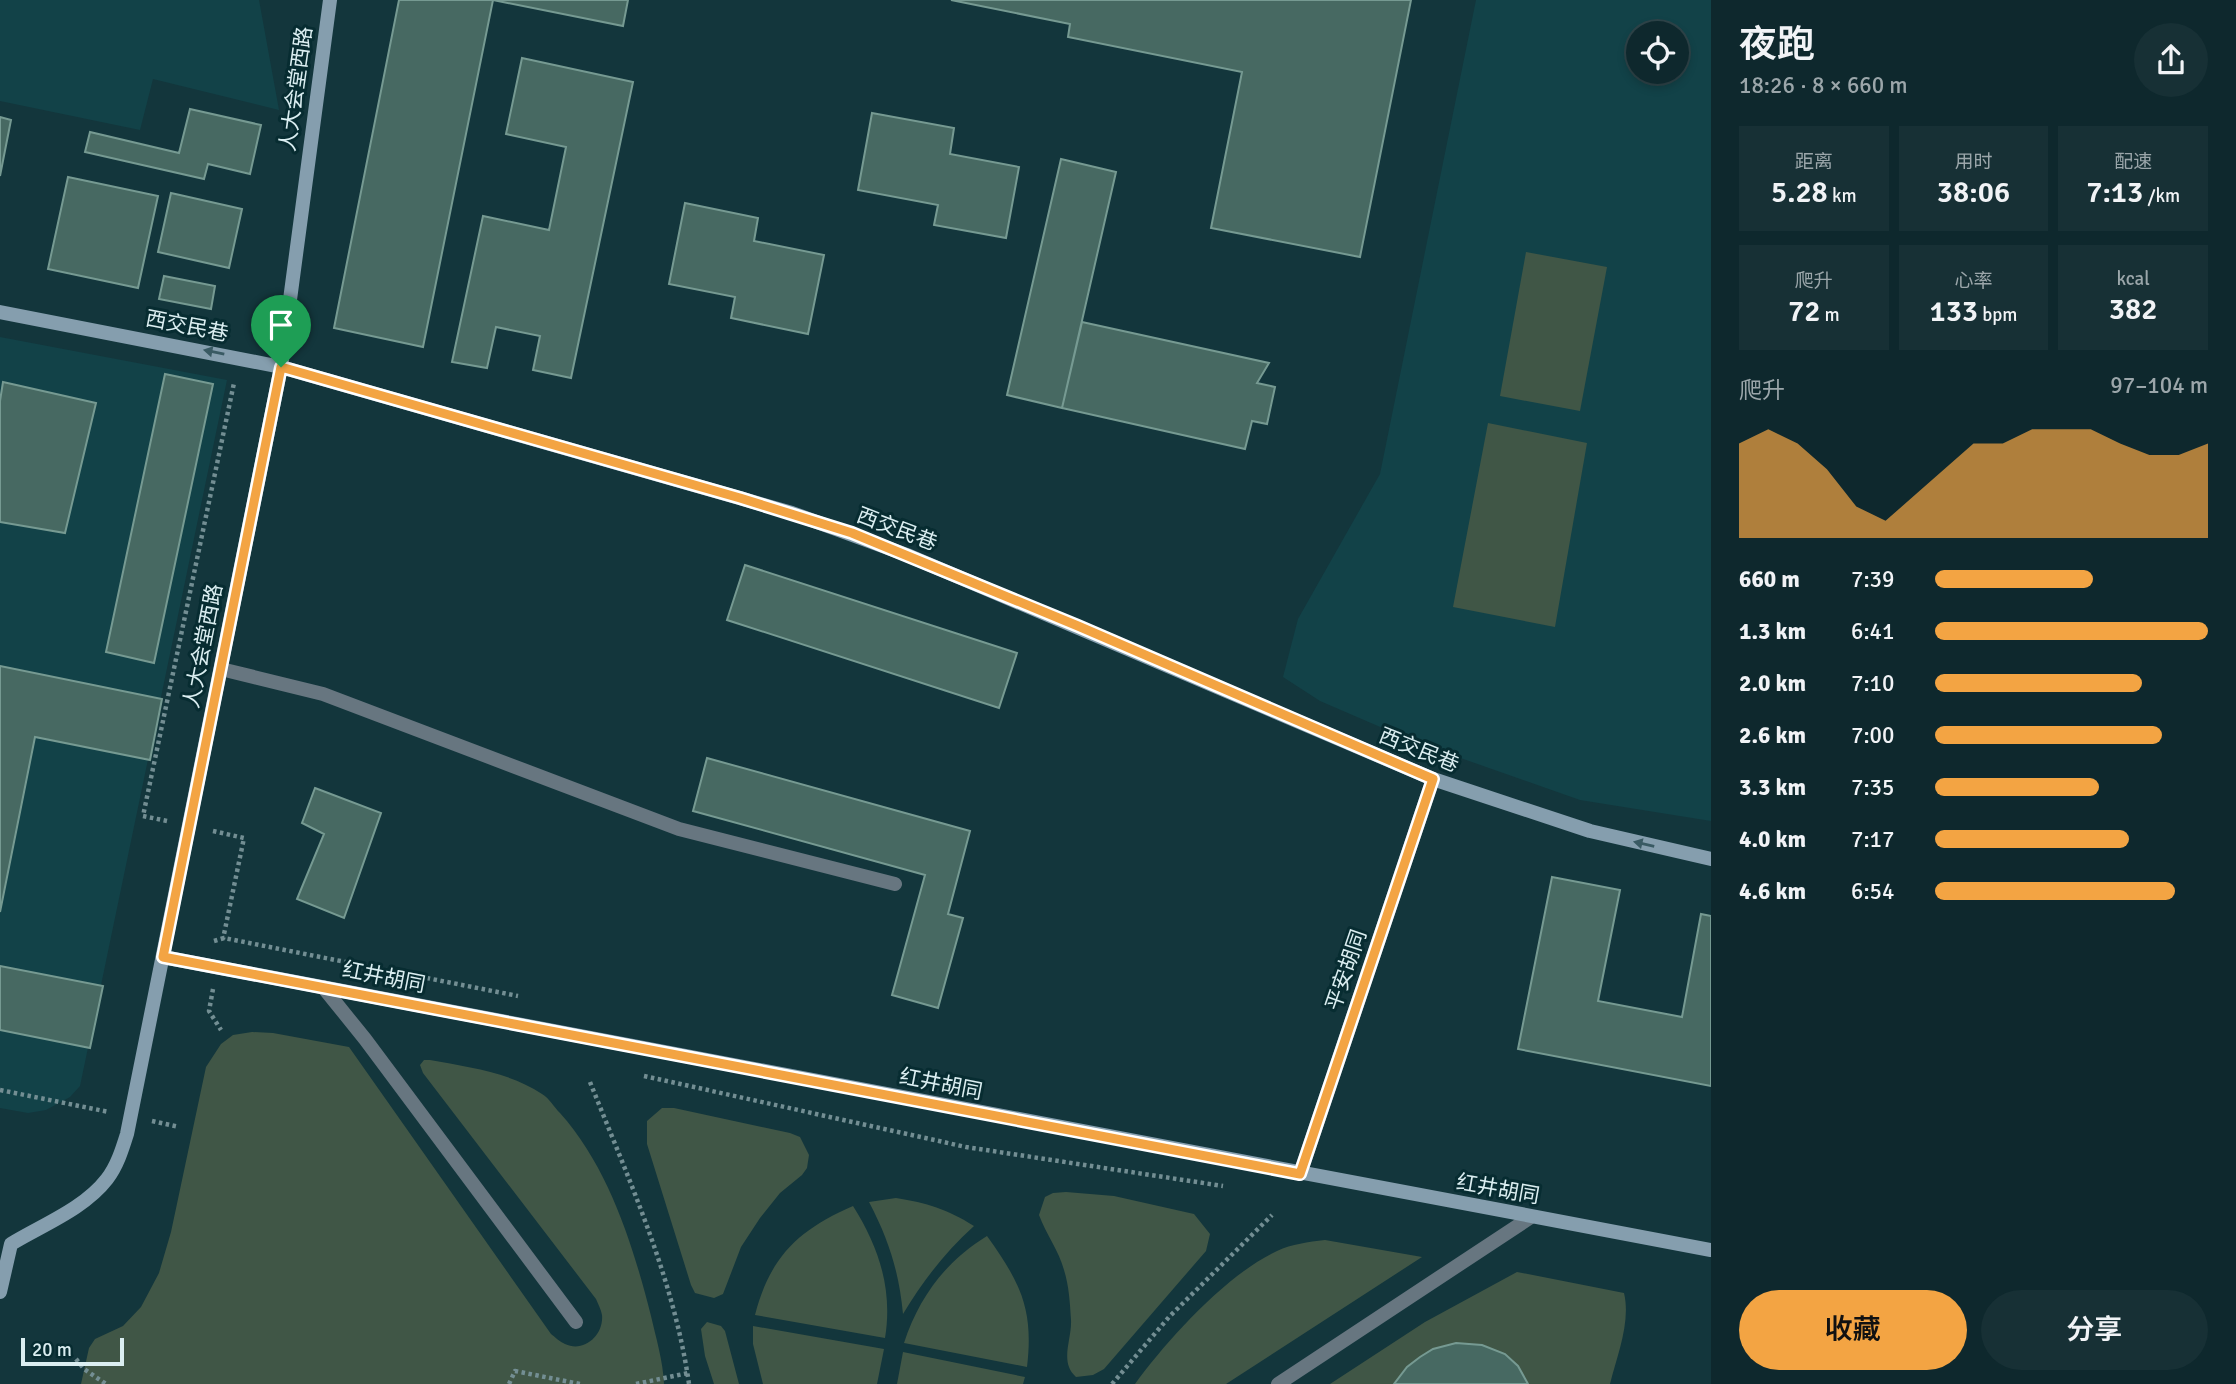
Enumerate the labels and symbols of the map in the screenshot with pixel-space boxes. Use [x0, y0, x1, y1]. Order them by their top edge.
street label: 人大会堂西路 [274, 25, 318, 153]
pin [251, 295, 311, 367]
street label: 西交民巷 [143, 305, 231, 347]
one-way arrow [203, 347, 225, 358]
street label: 西交民巷 [853, 502, 941, 556]
street label: 人大会堂西路 [178, 582, 228, 710]
street label: 西交民巷 [1375, 722, 1463, 778]
one-way arrow [1633, 838, 1655, 849]
street label: 平安胡同 [1320, 926, 1372, 1014]
street label: 红井胡同 [340, 956, 428, 998]
street label: 红井胡同 [897, 1063, 985, 1105]
street label: 红井胡同 [1454, 1169, 1542, 1209]
scale bar [21, 1335, 124, 1367]

